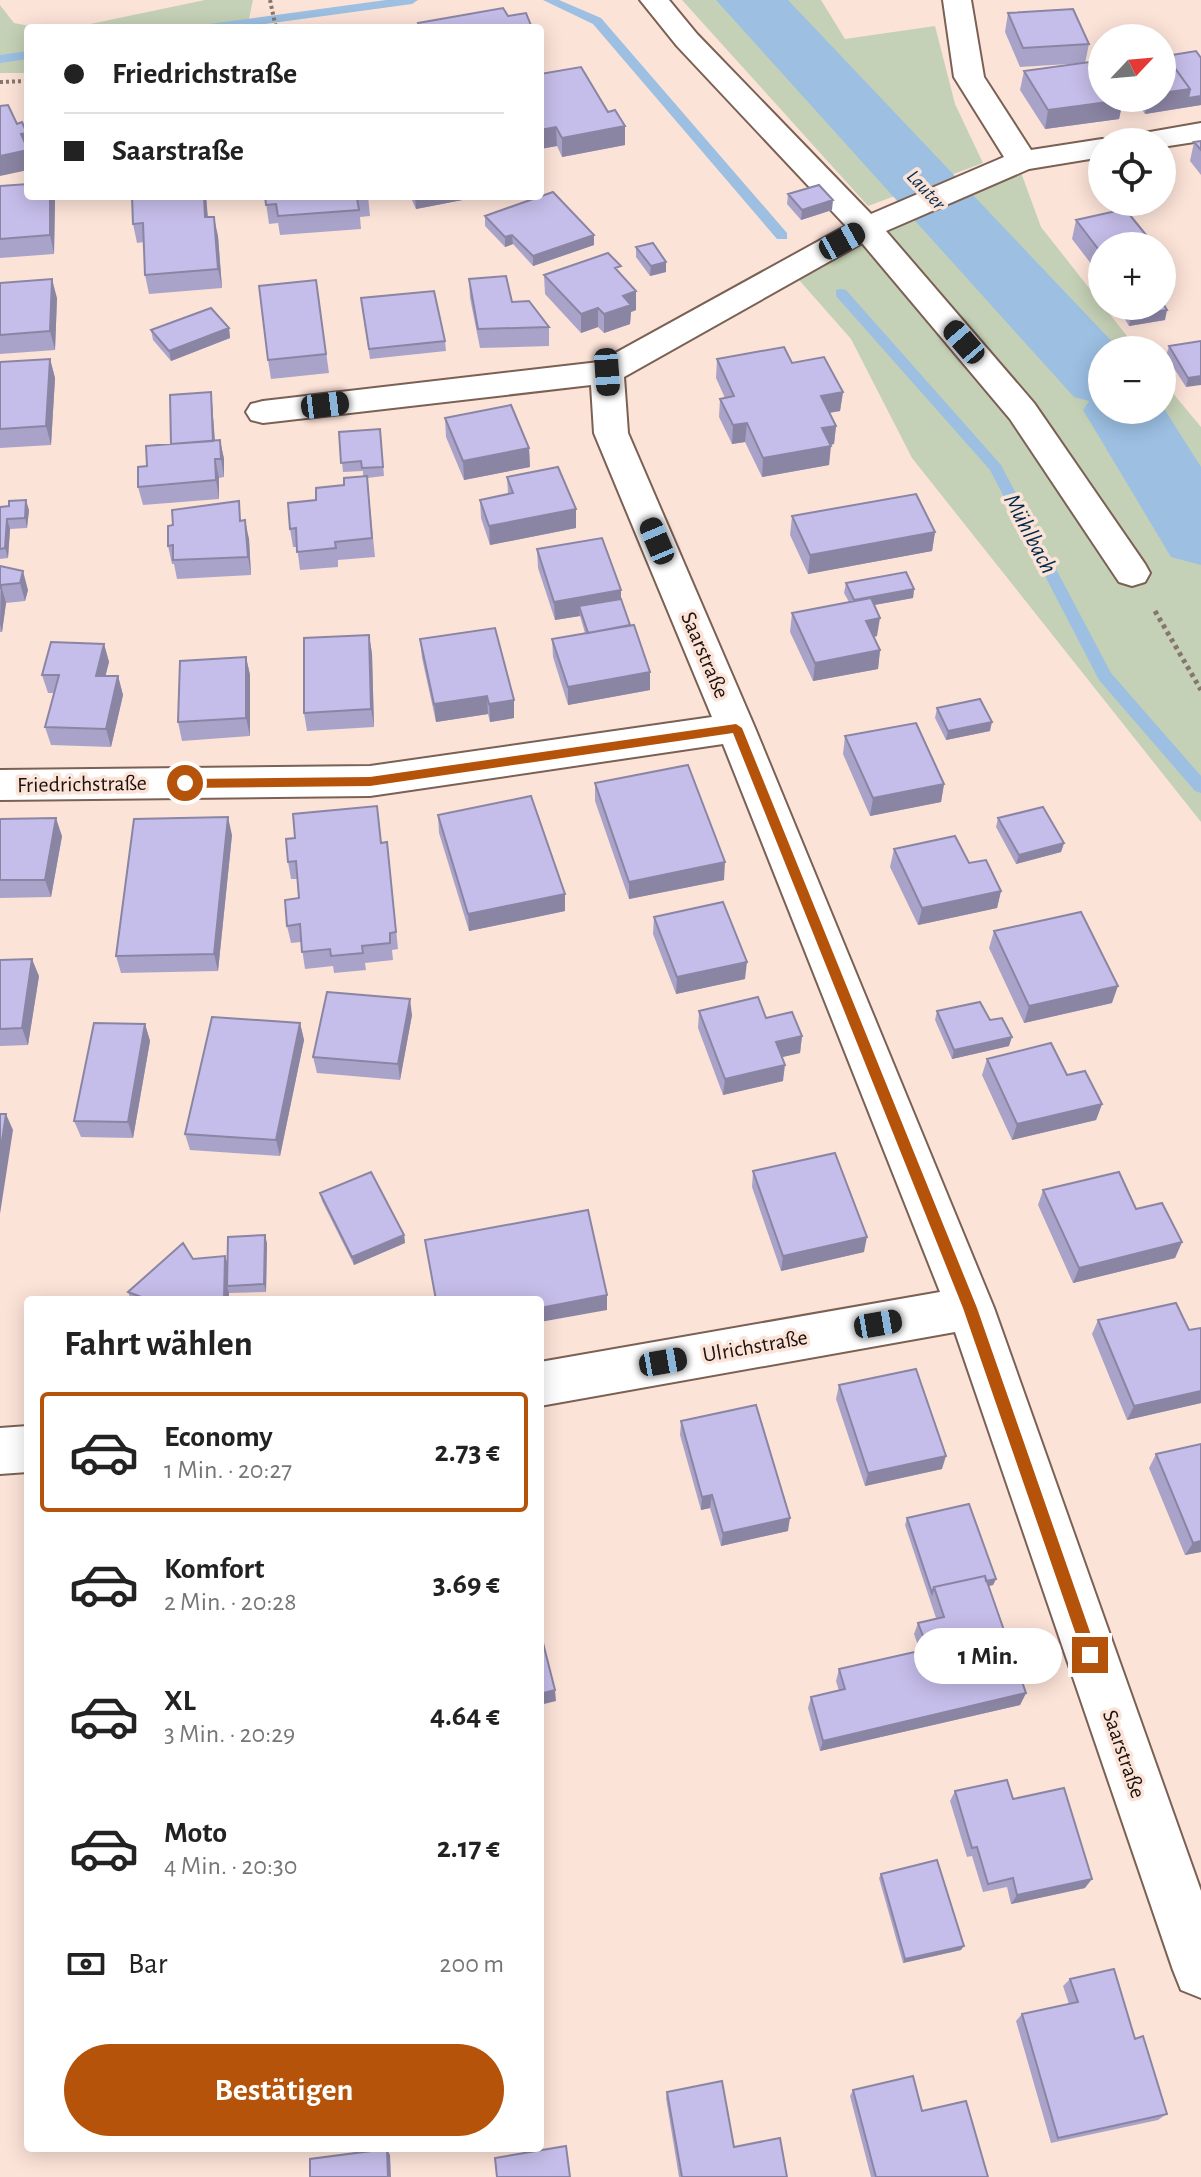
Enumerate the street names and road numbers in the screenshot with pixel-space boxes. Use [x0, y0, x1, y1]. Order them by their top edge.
street label: Saarstraße [677, 608, 733, 702]
street label: Friedrichstraße [17, 772, 147, 796]
street label: Ulrichstraße [701, 1326, 809, 1366]
street label: Saarstraße [1099, 1707, 1149, 1801]

